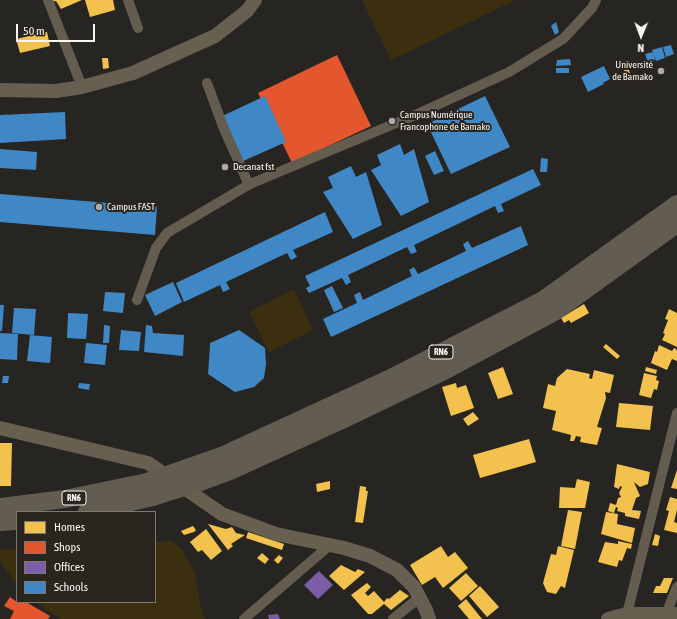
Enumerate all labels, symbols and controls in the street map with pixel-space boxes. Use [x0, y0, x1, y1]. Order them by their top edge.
scale bar [18, 16, 97, 42]
north arrow [621, 16, 661, 56]
text: 50 m [23, 24, 45, 38]
text: N [637, 42, 644, 54]
place label: Université de Bamako [612, 59, 653, 82]
marker: Université de Bamako [656, 66, 666, 76]
place label: Campus Numérique Francophone de Bamako [400, 109, 490, 132]
marker: Campus Numérique Francophone de Bamako [387, 116, 397, 126]
place label: Decanat fst [233, 161, 274, 173]
marker: Decanat fst [220, 162, 230, 172]
place label: Campus FAST [107, 201, 155, 213]
marker: Campus FAST [94, 202, 104, 212]
road number: RN6 [429, 345, 453, 359]
road number: RN6 [62, 491, 86, 505]
legend [16, 511, 156, 603]
text: Homes [54, 520, 85, 534]
text: Shops [54, 540, 80, 554]
text: Offices [54, 560, 84, 574]
text: Schools [54, 580, 88, 594]

